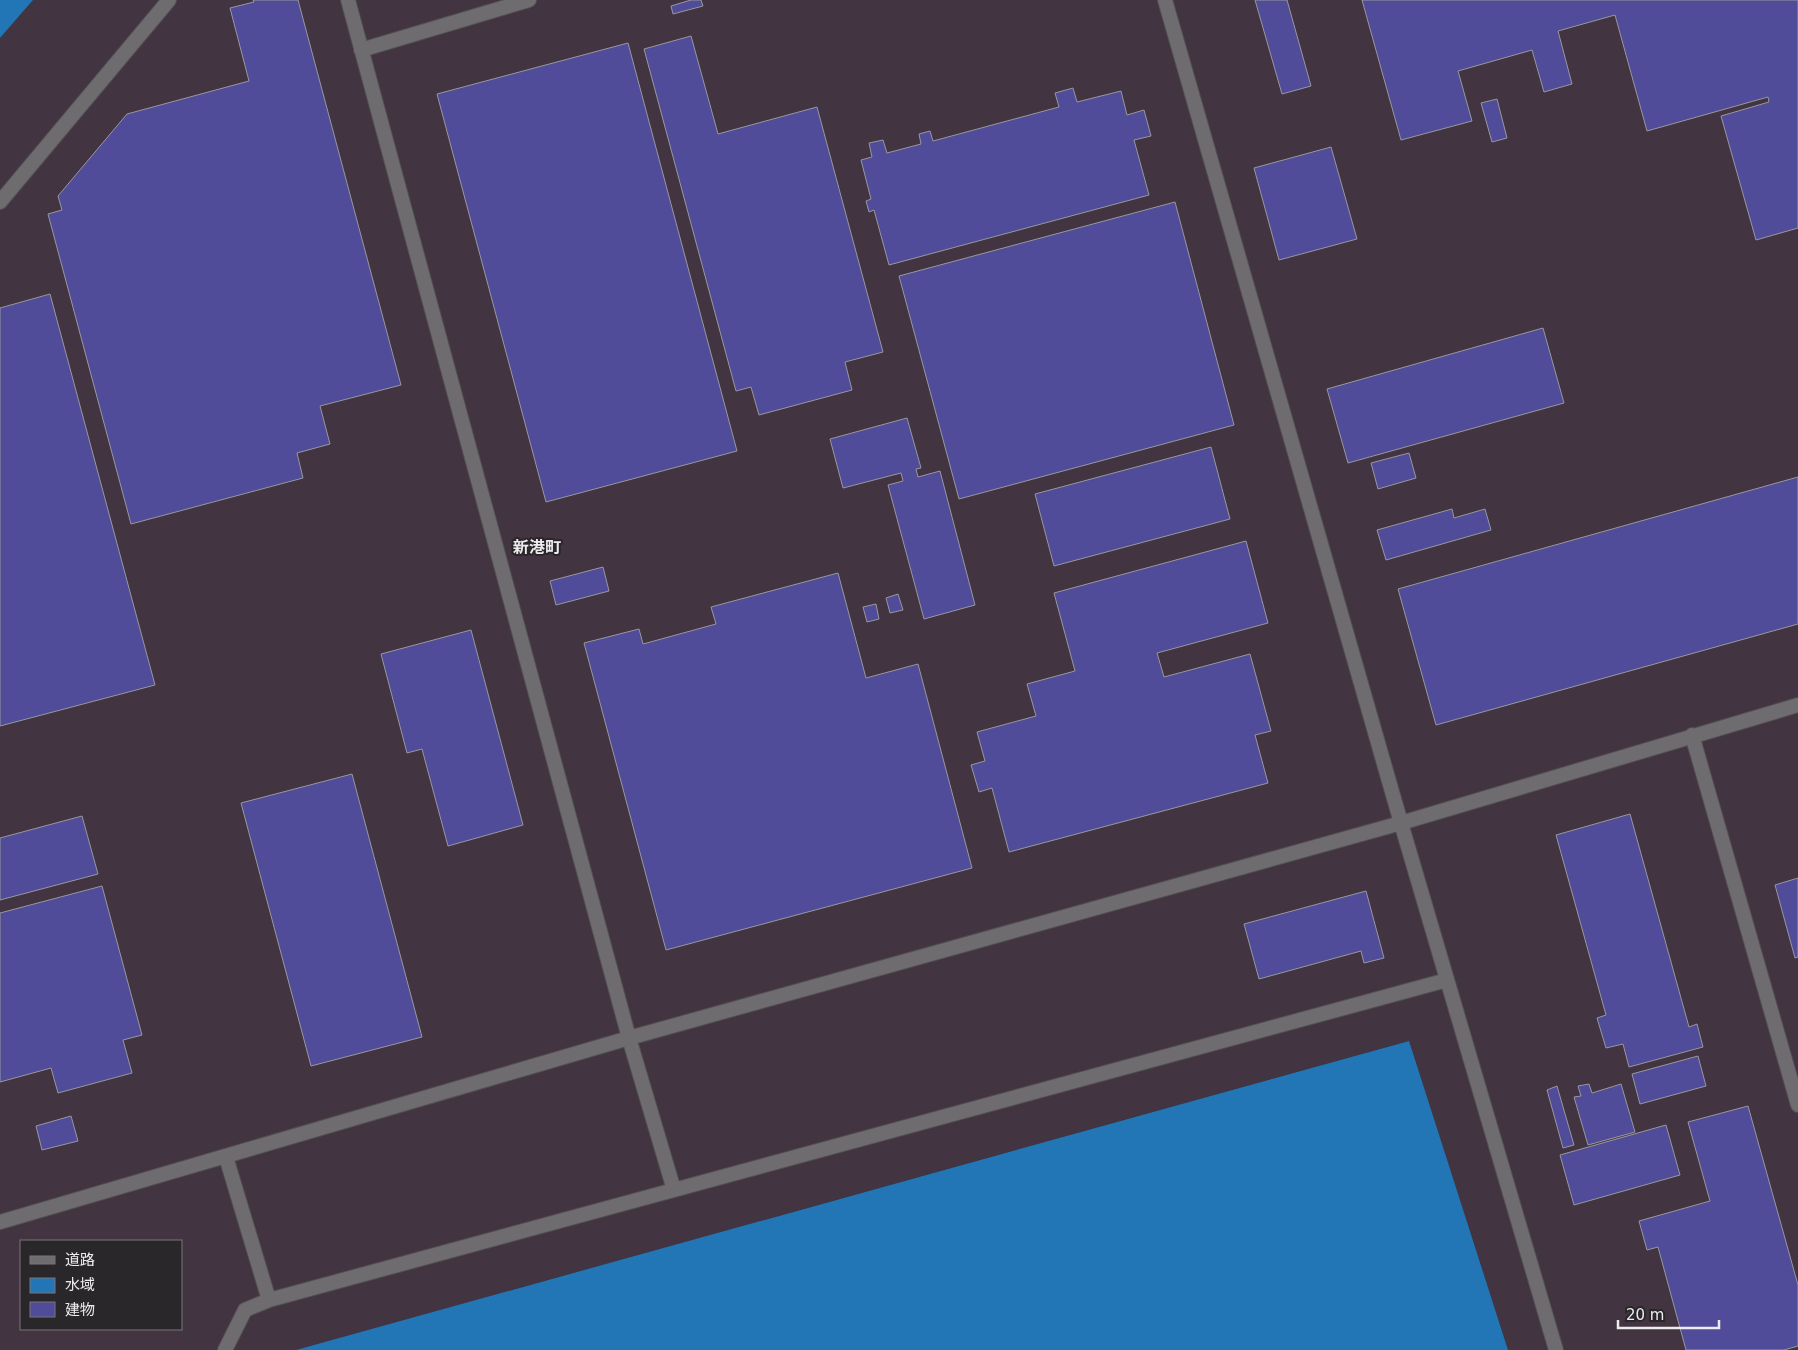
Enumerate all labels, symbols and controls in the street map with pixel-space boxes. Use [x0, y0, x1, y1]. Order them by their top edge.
district label: 新港町 [513, 538, 561, 557]
legend [20, 1240, 182, 1330]
text: 道路 [65, 1251, 95, 1269]
text: 水域 [65, 1276, 95, 1294]
scale bar [1618, 1298, 1719, 1330]
text: 建物 [65, 1301, 95, 1319]
text: 20 m [1626, 1306, 1664, 1324]

